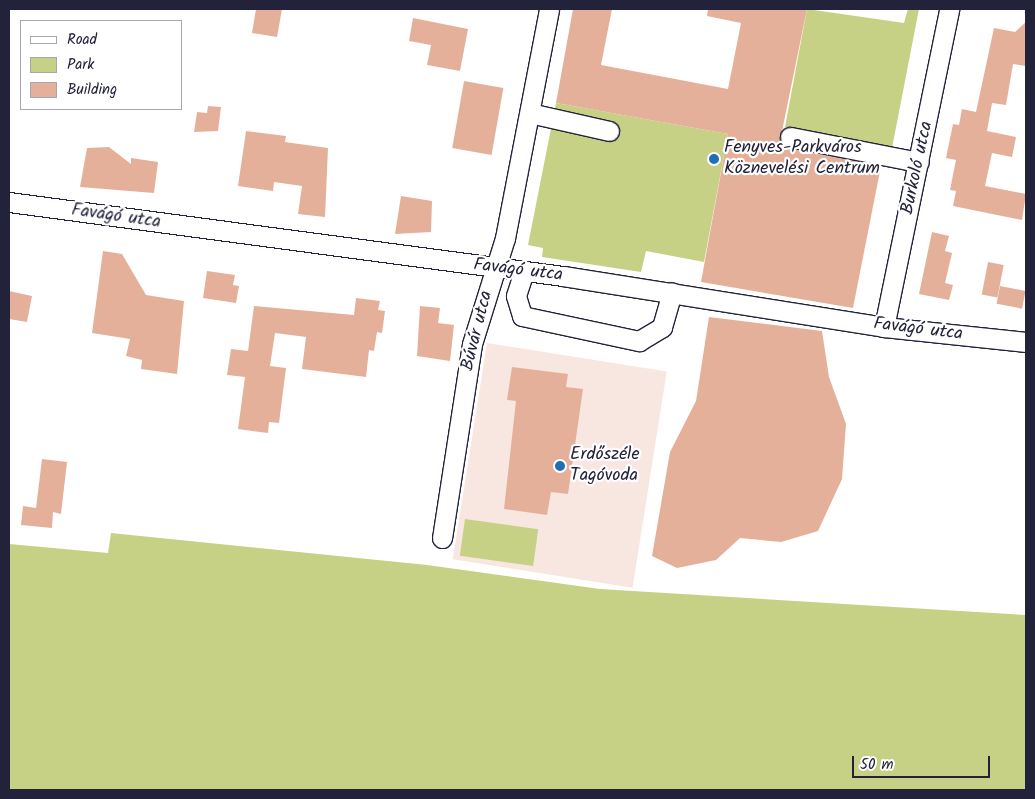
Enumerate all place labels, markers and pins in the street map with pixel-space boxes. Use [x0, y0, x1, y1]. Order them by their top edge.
place label: Fenyves-Parkváros Köznevelési Centrum [724, 138, 880, 180]
marker: Fenyves-Parkváros Köznevelési Centrum [708, 153, 720, 165]
place label: Erdőszéle Tagóvoda [570, 445, 640, 488]
marker: Erdőszéle Tagóvoda [554, 460, 566, 472]

